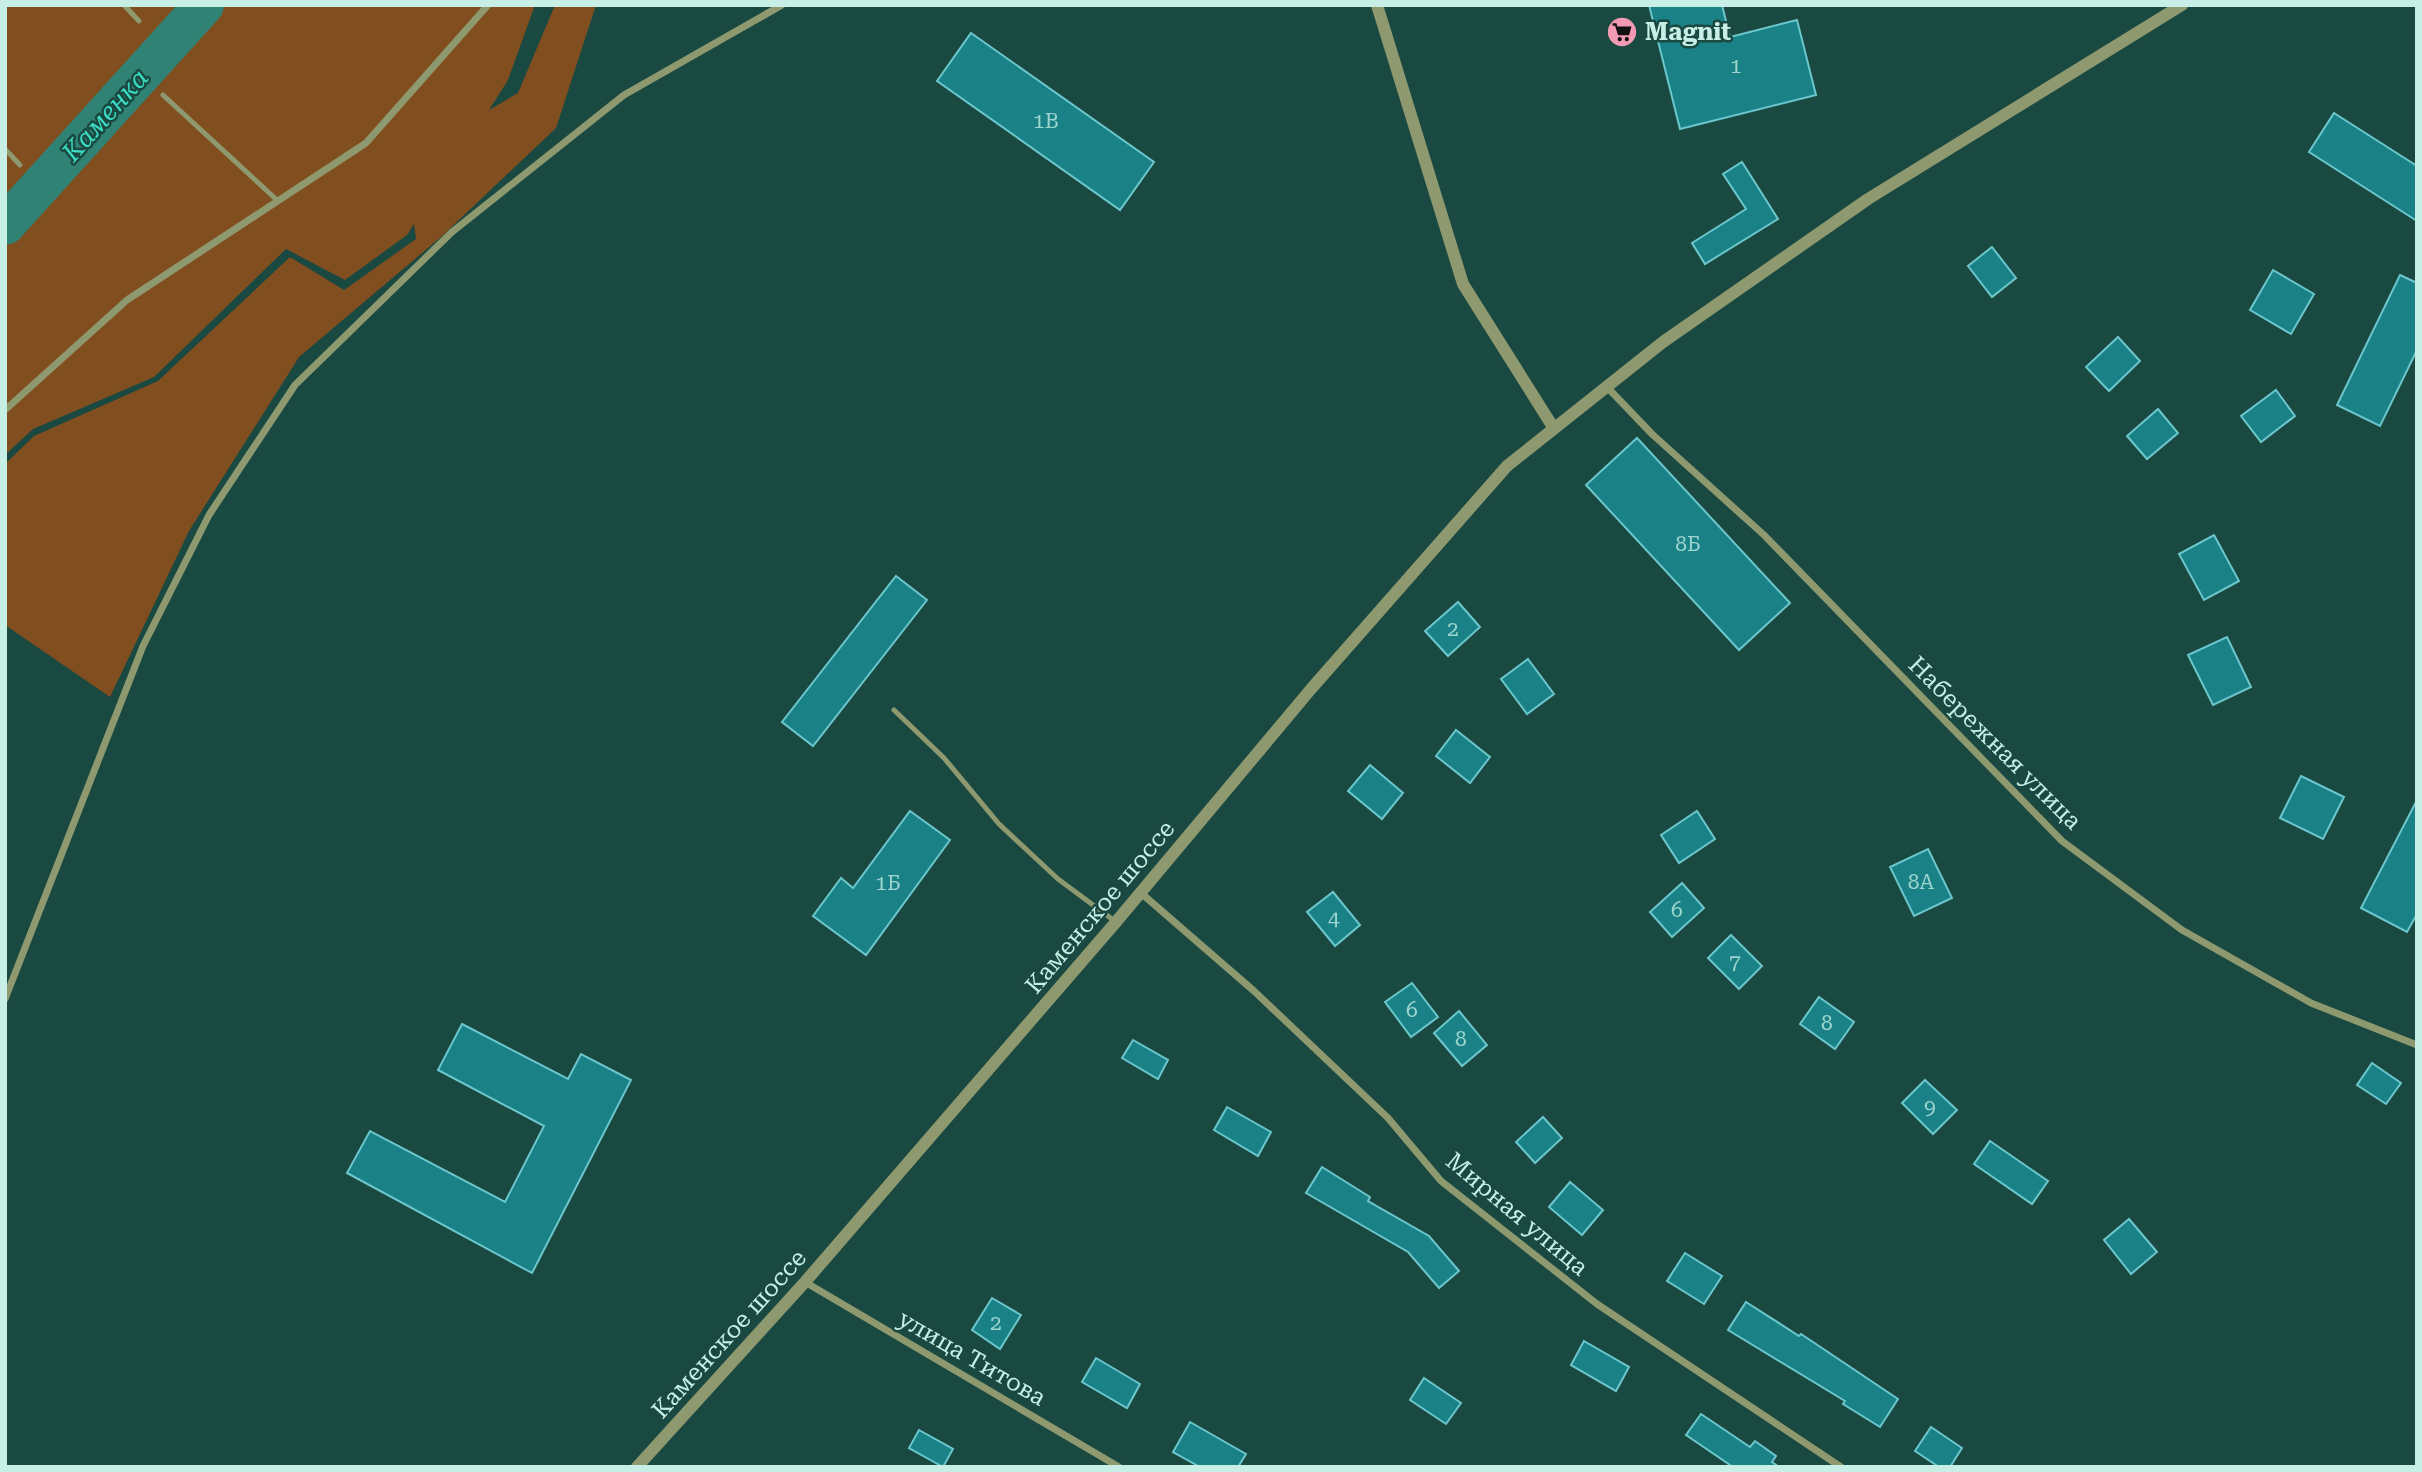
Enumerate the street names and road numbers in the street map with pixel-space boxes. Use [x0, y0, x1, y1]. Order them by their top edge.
street label: Набережная улица [1903, 651, 2087, 835]
street label: Каменское шоссе [1020, 815, 1180, 999]
street label: Мирная улица [1440, 1147, 1594, 1281]
street label: Каменское шоссе [646, 1244, 812, 1424]
street label: улица Титова [893, 1304, 1051, 1412]

